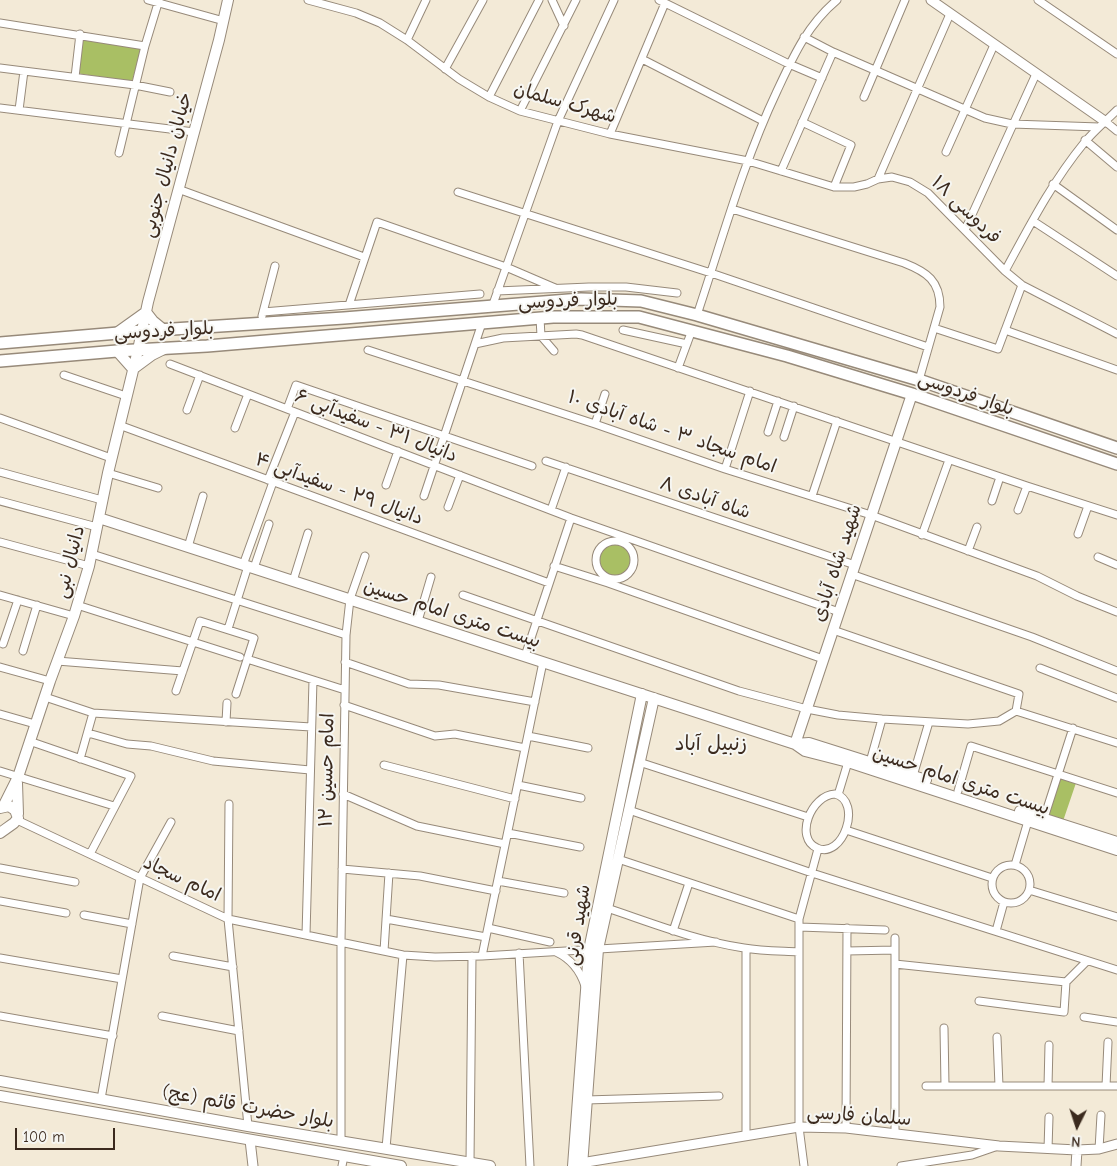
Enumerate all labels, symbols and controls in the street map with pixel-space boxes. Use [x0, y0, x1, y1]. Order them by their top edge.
street label: شهرک سلمان [511, 77, 619, 129]
street label: خیابان دانیال جنوبی [137, 90, 197, 240]
street label: فردوسی ۱۸ [926, 171, 1006, 249]
street label: بلوار فردوسی [518, 288, 618, 314]
street label: بلوار فردوسی [113, 317, 215, 345]
street label: بلوار فردوسی [915, 367, 1017, 421]
street label: دانیال ۳۱ - سفیدآبی ۶ [292, 385, 460, 467]
street label: امام سجاد ۳ - شاه آبادی ۱۰ [565, 386, 779, 478]
street label: دانیال ۲۹ - سفیدآبی ۴ [252, 448, 426, 530]
street label: شاه آبادی ۸ [657, 472, 753, 524]
street label: شهید شاه آبادی [807, 501, 867, 625]
street label: دانیال نبی [50, 523, 90, 601]
street label: بیست متری امام حسین [361, 575, 543, 653]
street label: امام حسین ۱۲ [315, 713, 339, 827]
district label: زنبیل آباد [675, 732, 747, 756]
street label: بیست متری امام حسین [870, 742, 1052, 820]
street label: امام سجاد [140, 851, 224, 907]
street label: شهید قرنی [560, 883, 596, 967]
street label: بلوار حضرت قائم (عج) [160, 1081, 336, 1133]
street label: سلمان فارسی [806, 1101, 912, 1131]
north arrow [1052, 1101, 1102, 1151]
scale bar [18, 1118, 118, 1150]
text: 100 m [23, 1128, 65, 1146]
text: N [1071, 1133, 1081, 1150]

